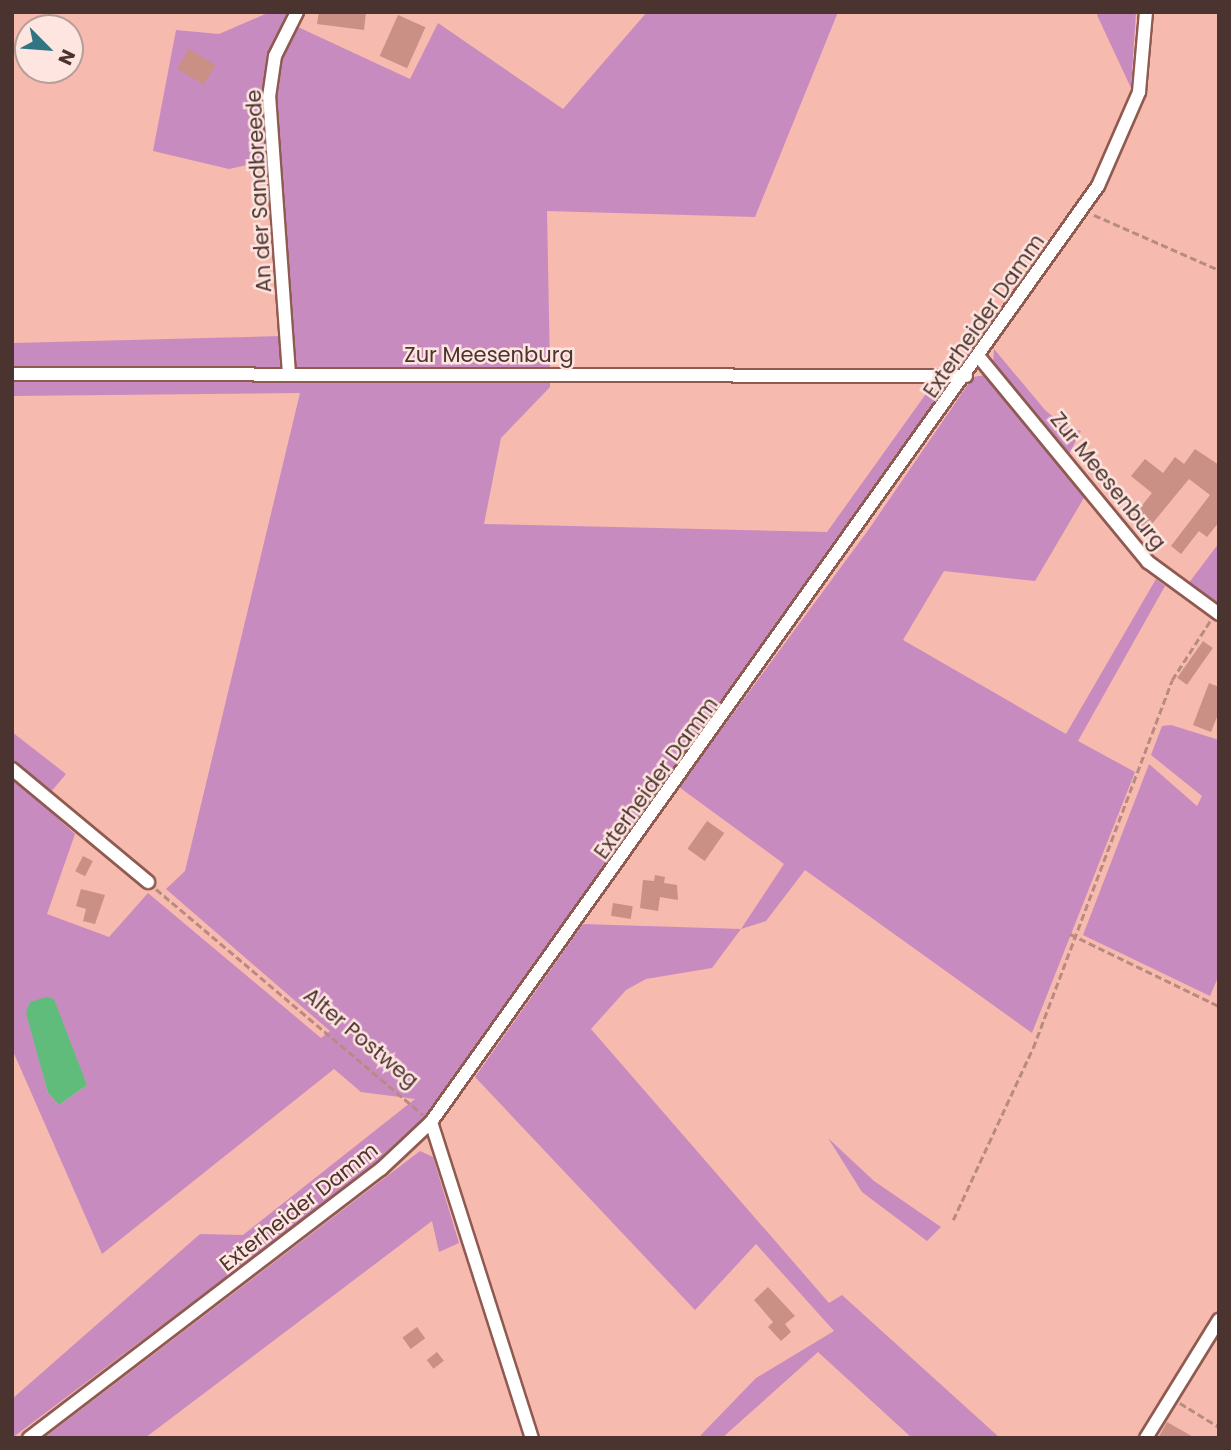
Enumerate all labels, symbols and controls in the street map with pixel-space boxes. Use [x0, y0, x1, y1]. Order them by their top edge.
north arrow [14, 14, 84, 84]
text: N [51, 45, 82, 69]
street label: An der Sandbreede [241, 89, 277, 293]
street label: Exterheider Damm [918, 229, 1050, 403]
street label: Zur Meesenburg [404, 342, 574, 368]
street label: Zur Meesenburg [1045, 407, 1171, 555]
street label: Exterheider Damm [589, 692, 723, 864]
street label: Alter Postweg [298, 983, 424, 1093]
street label: Exterheider Damm [215, 1137, 383, 1277]

